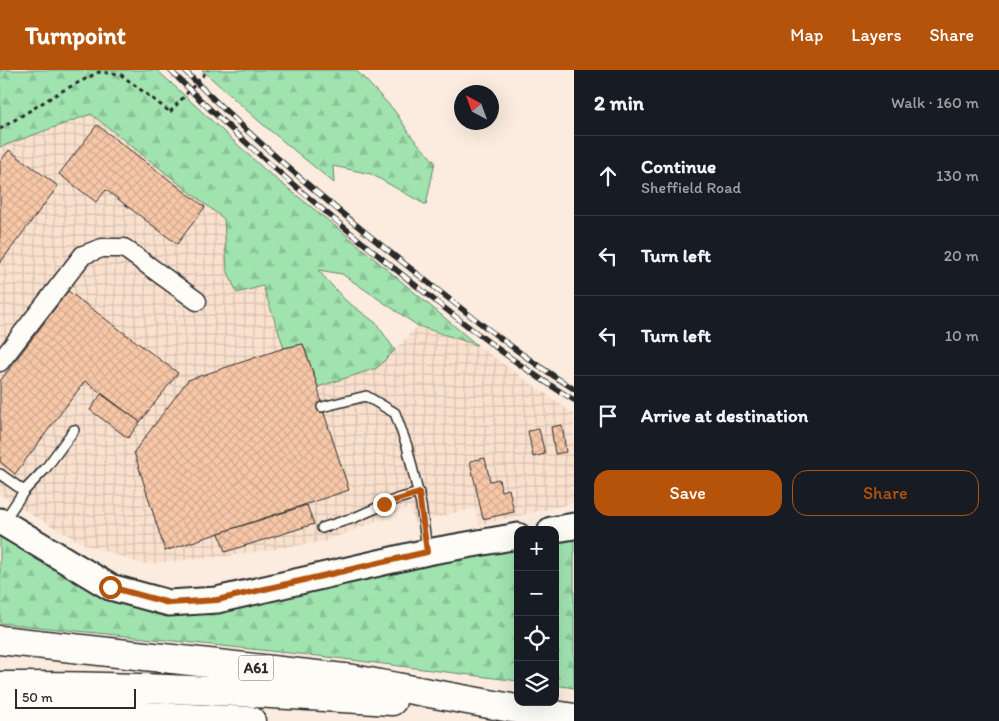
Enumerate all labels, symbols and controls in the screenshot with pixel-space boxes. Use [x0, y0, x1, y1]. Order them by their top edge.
text: Turnpoint [25, 21, 126, 50]
text: Map [790, 24, 823, 46]
text: Layers [851, 24, 901, 46]
text: Share [929, 24, 974, 46]
north arrow [454, 85, 499, 130]
text: 2 min [594, 90, 644, 115]
text: Walk · 160 m [891, 93, 979, 112]
text: Continue [641, 155, 716, 178]
icon: ahead [594, 162, 622, 190]
text: 130 m [936, 166, 979, 185]
text: Sheffield Road [641, 178, 741, 197]
icon: left [594, 242, 622, 270]
text: Turn left [641, 244, 711, 267]
text: 20 m [944, 246, 979, 265]
icon: left [594, 322, 622, 350]
text: Turn left [641, 324, 711, 347]
text: 10 m [945, 326, 979, 345]
icon: arrive [594, 402, 622, 430]
text: Arrive at destination [641, 404, 808, 427]
button: Save [594, 470, 782, 516]
button: Share [792, 470, 979, 516]
route end [373, 493, 396, 516]
map controls [514, 526, 559, 706]
button: + [514, 526, 559, 571]
button: − [514, 571, 559, 616]
route start [99, 576, 122, 599]
button: locate [514, 616, 559, 661]
road number: A61 [238, 656, 274, 680]
button: layers [514, 661, 559, 706]
scale bar [15, 686, 136, 709]
text: 50 m [22, 689, 53, 706]

